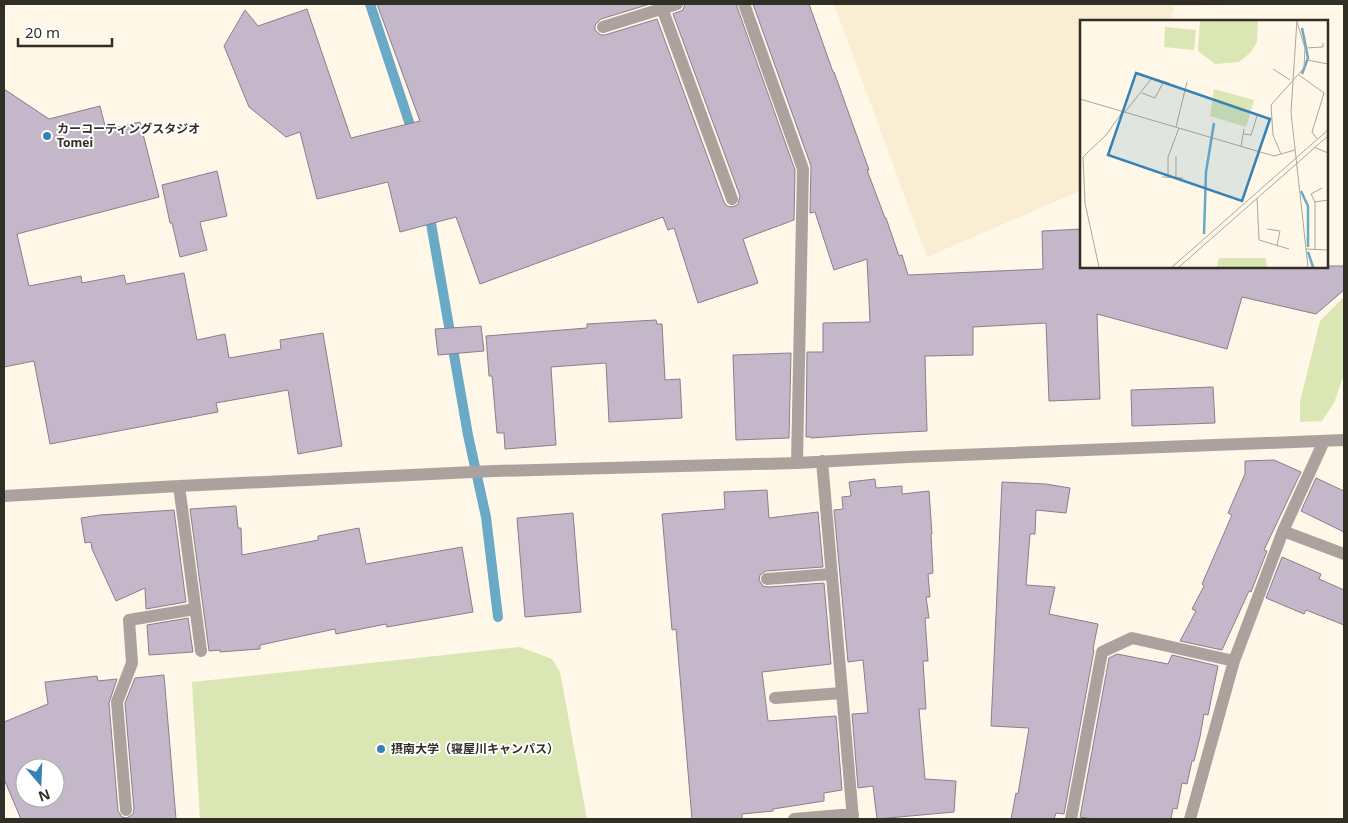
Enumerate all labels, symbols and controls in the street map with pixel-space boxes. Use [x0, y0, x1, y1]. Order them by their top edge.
scale bar [18, 15, 111, 47]
inset map [1080, 20, 1328, 268]
text: 20 m [25, 22, 60, 42]
place label: カーコーティングスタジオ Tomei [57, 120, 200, 151]
marker: カーコーティングスタジオ Tomei [41, 130, 53, 142]
place label: 摂南大学（寝屋川キャンパス） [391, 740, 559, 757]
marker: 摂南大学（寝屋川キャンパス） [375, 743, 387, 755]
north arrow [15, 758, 65, 808]
text: N [36, 785, 53, 807]

